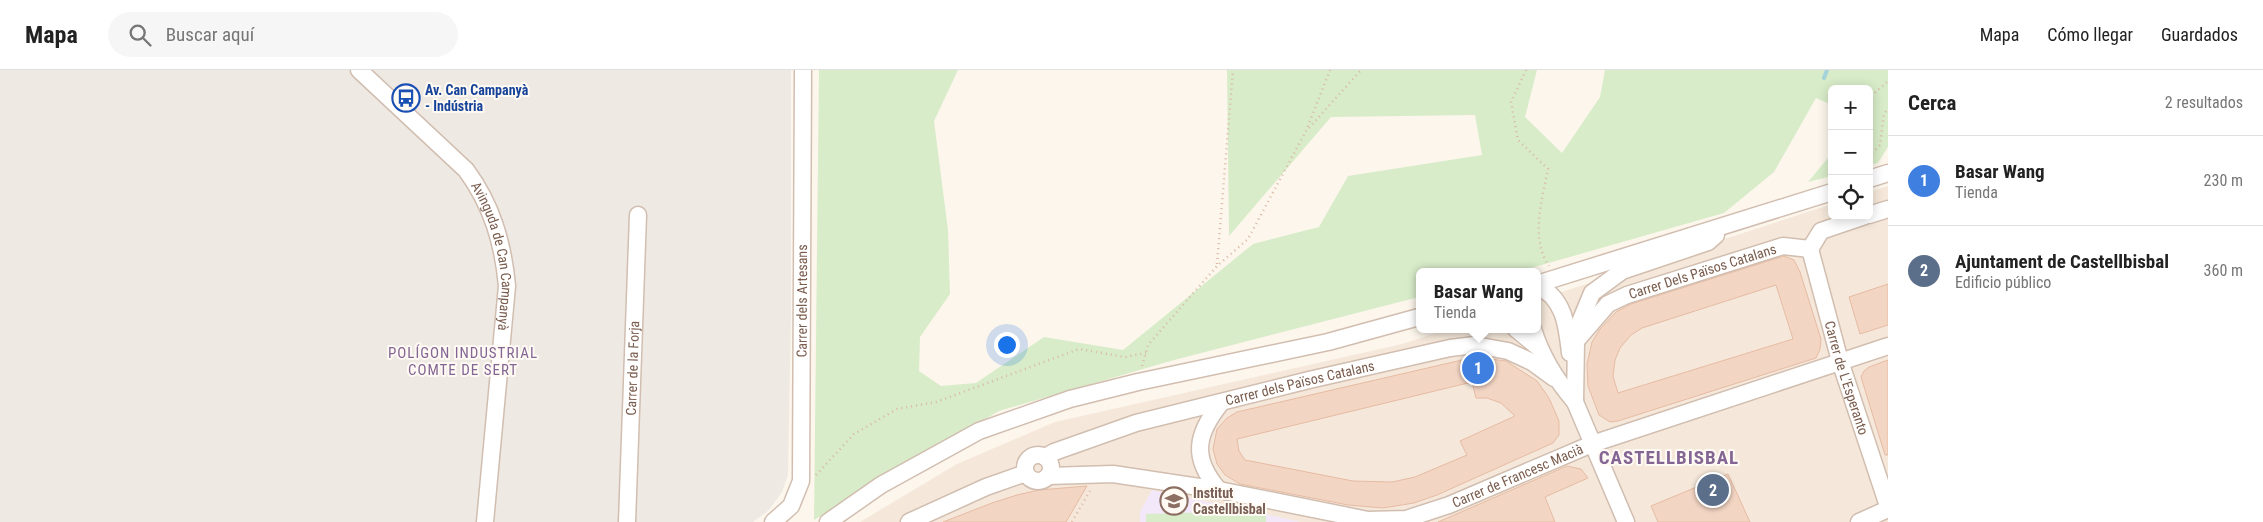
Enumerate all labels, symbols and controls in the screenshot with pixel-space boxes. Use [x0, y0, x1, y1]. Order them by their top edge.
search box [108, 12, 458, 57]
text: Mapa [25, 21, 78, 49]
icon: search [126, 21, 154, 49]
text: Buscar aquí [166, 23, 254, 46]
text: Mapa [1980, 24, 2019, 45]
text: Cómo llegar [2047, 24, 2133, 45]
text: Guardados [2161, 24, 2238, 45]
place label: Av. Can Campanyà - Indústria [425, 82, 529, 114]
bus stop icon: Av. Can Campanyà - Indústria [391, 83, 421, 113]
map controls [1828, 85, 1873, 220]
button: + [1828, 85, 1873, 130]
text: Cerca [1908, 91, 1956, 115]
text: 2 resultados [2165, 93, 2243, 112]
button: − [1828, 130, 1873, 175]
text: Basar Wang [1955, 160, 2045, 183]
text: 1 [1920, 171, 1928, 190]
text: 230 m [2204, 171, 2243, 190]
button: locate [1828, 175, 1873, 220]
street label: Avinguda de Can Campanyà [468, 179, 515, 331]
text: Tienda [1955, 183, 1998, 202]
street label: Carrer Dels Països Catalans [1627, 241, 1778, 302]
street label: Carrer dels Artesans [794, 244, 810, 358]
text: Ajuntament de Castellbisbal [1955, 250, 2169, 273]
text: 2 [1920, 261, 1928, 280]
text: 360 m [2204, 261, 2243, 280]
popup [1416, 268, 1541, 333]
text: Edificio público [1955, 273, 2051, 292]
text: Basar Wang [1434, 280, 1523, 303]
text: Tienda [1434, 303, 1477, 322]
street label: Carrer de L'Esperanto [1822, 319, 1872, 437]
street label: Carrer de la Forja [623, 320, 642, 416]
your location [994, 332, 1020, 358]
district label: POLÍGON INDUSTRIAL COMTE DE SERT [388, 344, 538, 379]
pin: 1 [1462, 349, 1494, 387]
street label: Carrer dels Països Catalans [1224, 357, 1376, 408]
street label: Carrer de Francesc Macià [1450, 441, 1585, 511]
district label: CASTELLBISBAL [1599, 446, 1739, 469]
pin: 2 [1697, 471, 1729, 509]
place label: Institut Castellbisbal [1193, 485, 1266, 517]
school or university icon: Institut Castellbisbal [1159, 486, 1189, 516]

